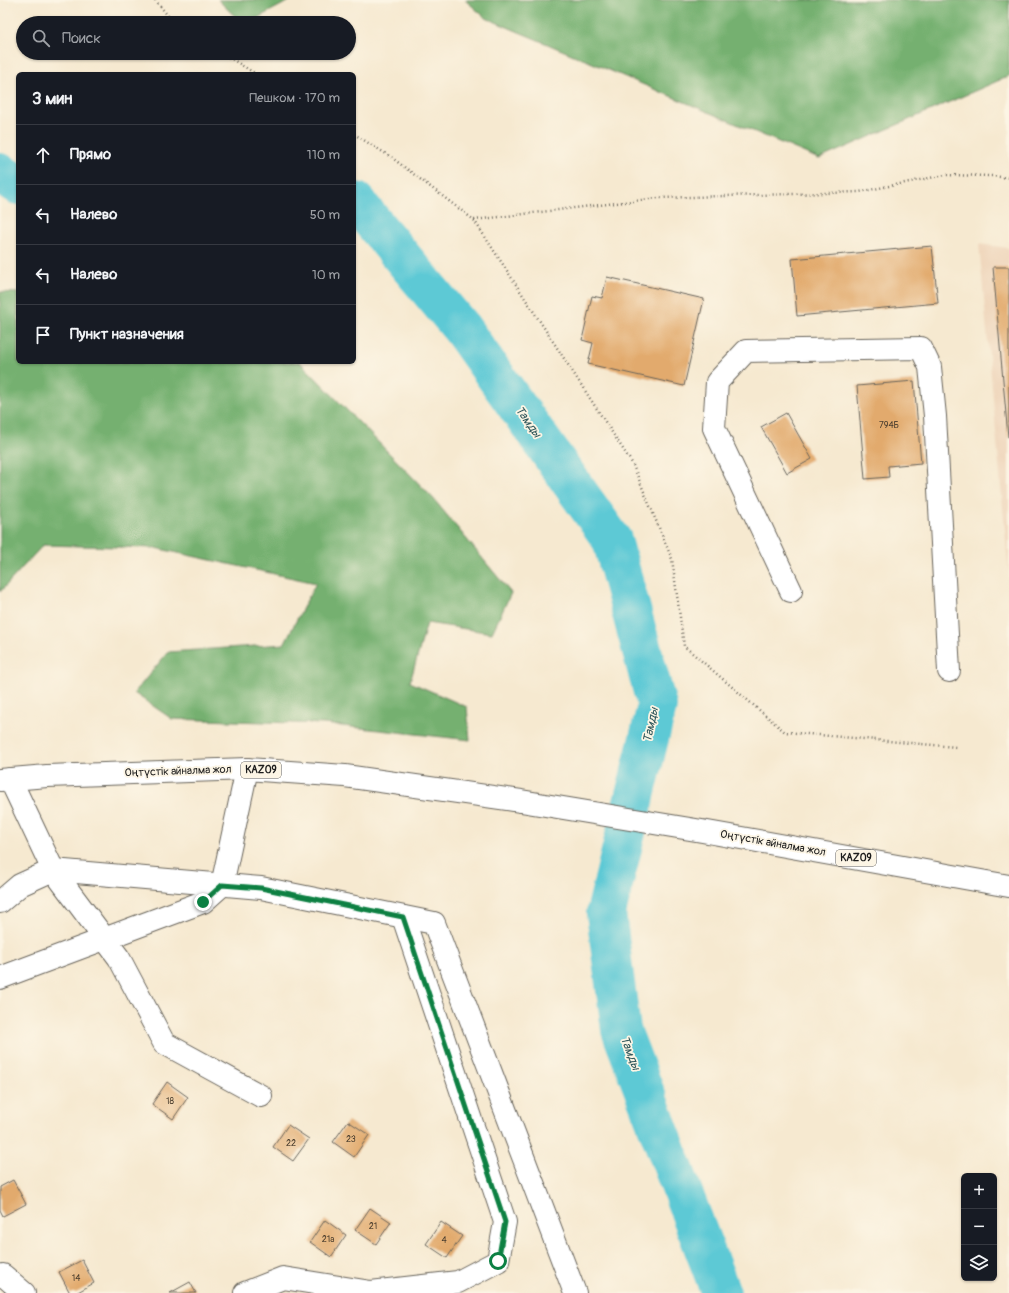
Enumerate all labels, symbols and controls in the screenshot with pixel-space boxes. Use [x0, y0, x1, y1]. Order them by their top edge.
search box [16, 16, 356, 60]
icon: search [30, 27, 52, 49]
text: Поиск [62, 29, 101, 48]
text: 3 мин [32, 88, 72, 109]
text: Пешком · 170 m [249, 90, 340, 106]
icon: ahead [32, 144, 54, 166]
text: Прямо [70, 145, 111, 164]
text: 110 m [307, 147, 340, 163]
icon: left [32, 204, 54, 226]
text: Налево [70, 205, 117, 224]
text: 50 m [310, 207, 340, 223]
icon: left [32, 264, 54, 286]
text: Налево [70, 265, 117, 284]
text: 10 m [312, 267, 340, 283]
icon: arrive [32, 324, 54, 346]
text: Пункт назначения [70, 325, 184, 344]
water label: Тамды [512, 403, 545, 442]
house number: 794Б [879, 420, 899, 431]
water label: Тамды [640, 705, 662, 744]
road number: KAZ09 [241, 762, 281, 778]
street label: Оңтүстік айналма жол [124, 763, 232, 779]
street label: Оңтүстік айналма жол [719, 827, 827, 859]
road number: KAZ09 [836, 850, 876, 866]
route end [194, 893, 212, 911]
water label: Тамды [617, 1034, 644, 1073]
house number: 18 [166, 1096, 174, 1107]
house number: 23 [346, 1134, 356, 1145]
house number: 22 [286, 1138, 296, 1149]
map controls [961, 1173, 997, 1281]
button: + [961, 1173, 997, 1209]
button: − [961, 1209, 997, 1245]
house number: 21 [369, 1221, 377, 1232]
house number: 21а [322, 1234, 334, 1245]
house number: 4 [441, 1235, 447, 1246]
button: layers [961, 1245, 997, 1281]
route start [489, 1252, 507, 1270]
house number: 14 [72, 1273, 81, 1284]

